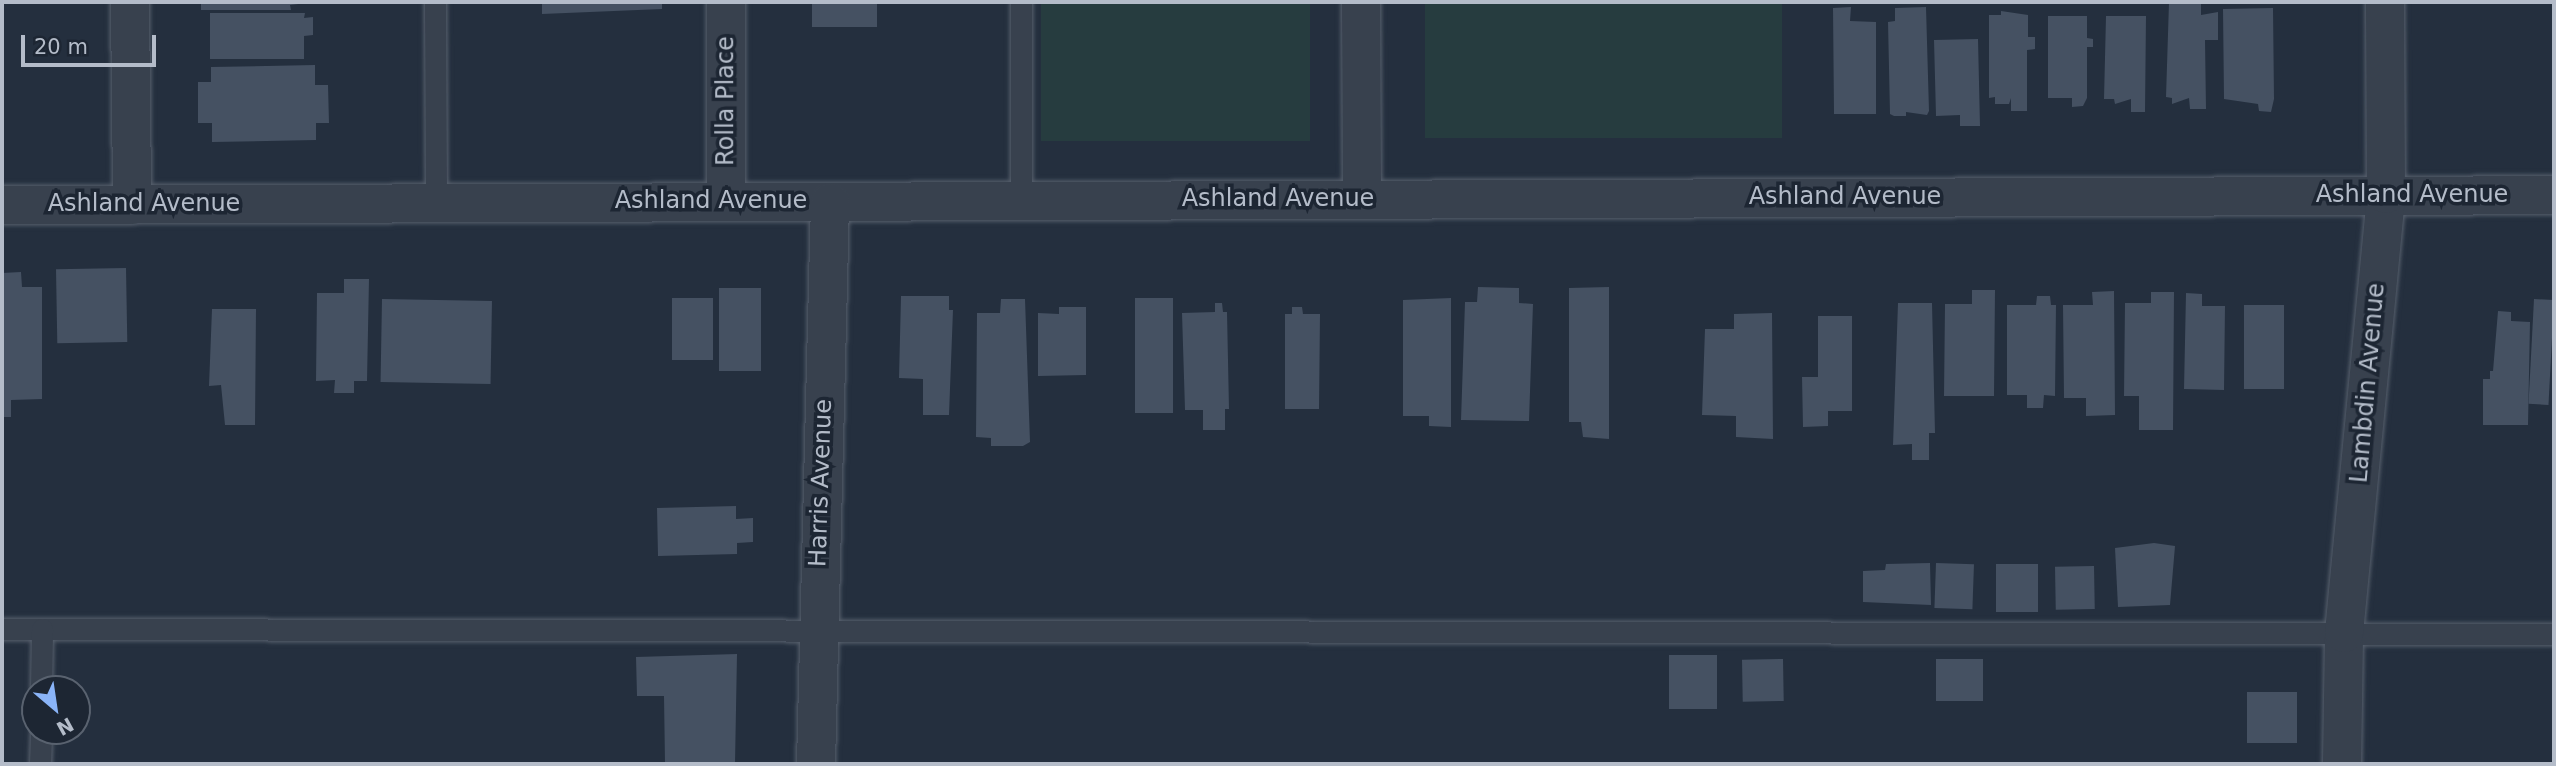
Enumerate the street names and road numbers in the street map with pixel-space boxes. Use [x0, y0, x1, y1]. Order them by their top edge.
street label: Rolla Place [712, 36, 740, 166]
street label: Ashland Avenue [2316, 181, 2508, 209]
street label: Ashland Avenue [1749, 183, 1941, 211]
street label: Ashland Avenue [1182, 185, 1374, 213]
street label: Ashland Avenue [615, 187, 807, 215]
street label: Ashland Avenue [48, 190, 240, 218]
street label: Lambdin Avenue [2345, 282, 2391, 484]
street label: Harris Avenue [804, 399, 838, 567]

